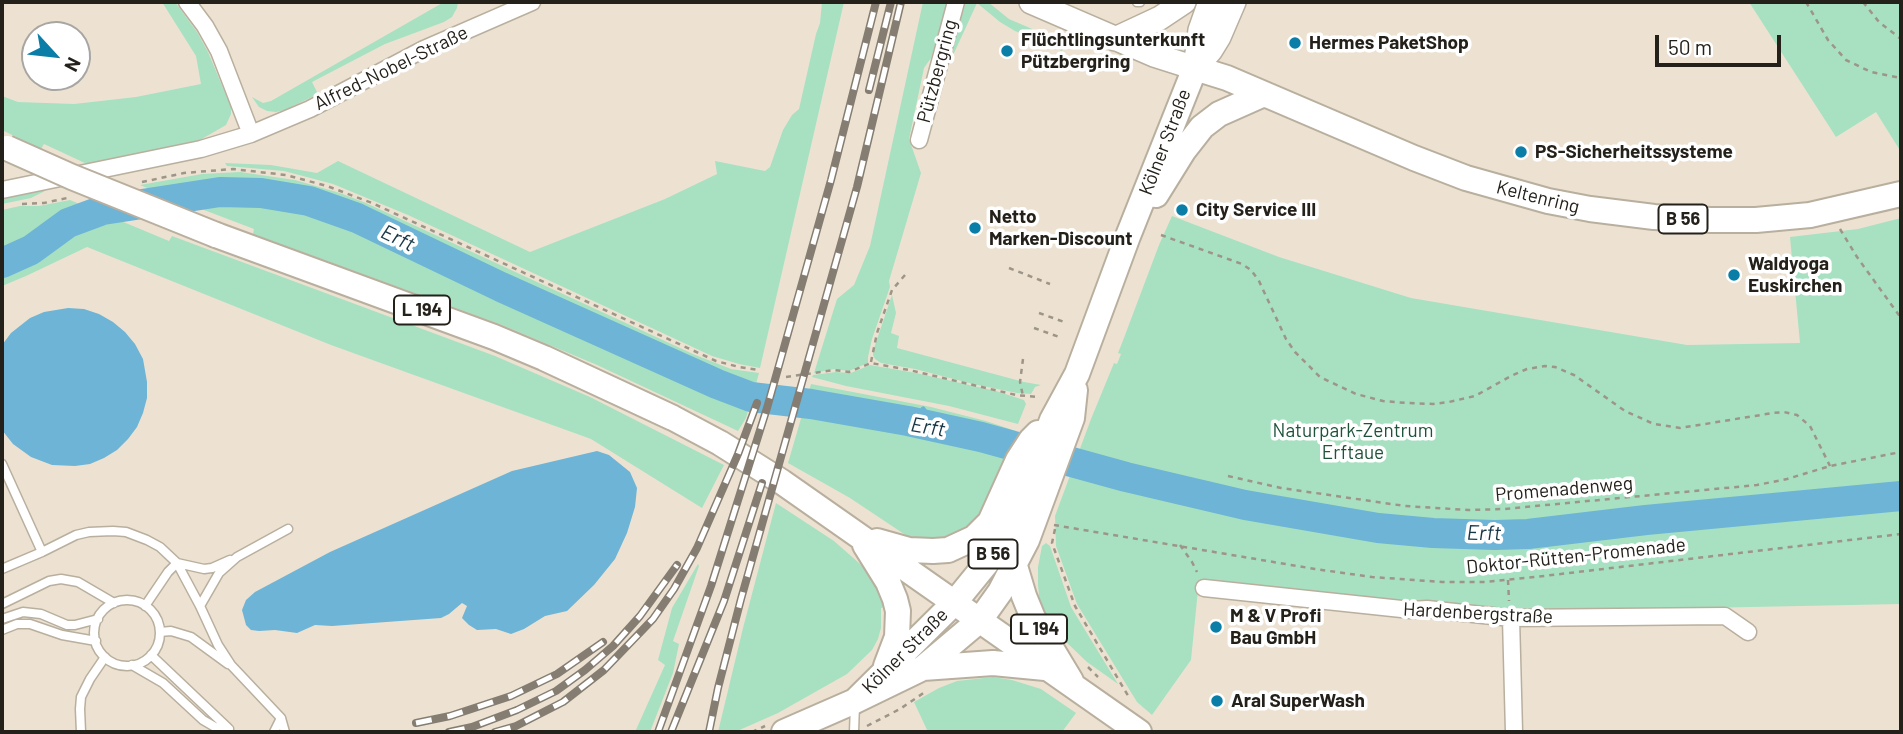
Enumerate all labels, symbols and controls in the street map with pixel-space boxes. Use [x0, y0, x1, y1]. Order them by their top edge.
street label: Pützbergring [912, 17, 962, 125]
north arrow [21, 21, 91, 91]
street label: Alfred-Nobel-Straße [310, 21, 472, 115]
scale bar [1658, 21, 1784, 65]
place label: Flüchtlingsunterkunft Pützbergring [1021, 29, 1205, 73]
place label: Hermes PaketShop [1309, 32, 1469, 54]
text: 50 m [1668, 34, 1712, 59]
marker: Hermes PaketShop [1287, 35, 1303, 51]
marker: Flüchtlingsunterkunft Pützbergring [999, 43, 1015, 59]
text: N [60, 54, 86, 76]
street label: Kölner Straße [1134, 86, 1196, 198]
place label: PS-Sicherheitssysteme [1535, 141, 1733, 163]
marker: PS-Sicherheitssysteme [1513, 144, 1529, 160]
street label: Keltenring [1494, 176, 1582, 218]
place label: City Service III [1196, 199, 1316, 221]
marker: City Service III [1174, 202, 1190, 218]
road number: B 56 [1658, 204, 1708, 233]
place label: Netto Marken-Discount [989, 206, 1132, 250]
water label: Erft [377, 219, 419, 257]
marker: Netto Marken-Discount [967, 220, 983, 236]
place label: Waldyoga Euskirchen [1748, 253, 1842, 297]
marker: Waldyoga Euskirchen [1726, 267, 1742, 283]
road number: L 194 [394, 296, 450, 324]
water label: Erft [909, 412, 947, 442]
park label: Naturpark-Zentrum Erftaue [1273, 420, 1433, 464]
street label: Promenadenweg [1494, 472, 1634, 506]
water label: Erft [1466, 520, 1502, 546]
street label: Doktor-Rütten-Promenade [1465, 533, 1687, 579]
road number: B 56 [968, 540, 1018, 568]
street label: Hardenbergstraße [1402, 598, 1554, 628]
street label: Kölner Straße [857, 603, 953, 699]
place label: M & V Profi Bau GmbH [1230, 605, 1321, 649]
road number: L 194 [1011, 614, 1067, 644]
marker: M & V Profi Bau GmbH [1208, 619, 1224, 635]
place label: Aral SuperWash [1231, 690, 1365, 712]
marker: Aral SuperWash [1209, 693, 1225, 709]

